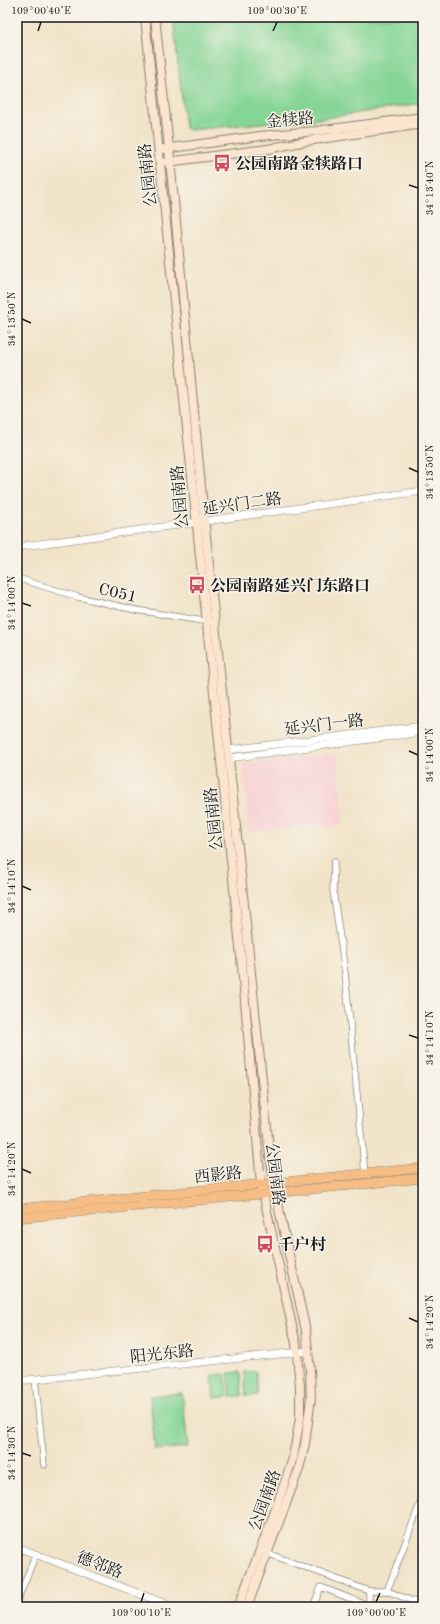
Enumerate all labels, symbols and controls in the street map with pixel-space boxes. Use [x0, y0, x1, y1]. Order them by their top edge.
text: 109°00'40"E [11, 6, 71, 16]
text: 109°00'30"E [247, 6, 307, 16]
street label: 金犊路 [265, 109, 315, 131]
street label: 公园南路 [136, 142, 160, 208]
bus stop icon: 公园南路金犊路口 [212, 153, 232, 173]
place label: 公园南路金犊路口 [235, 155, 363, 173]
text: 34°13'40"N [425, 160, 435, 215]
text: 34°13'50"N [7, 291, 17, 346]
text: 34°13'50"N [425, 444, 435, 499]
street label: 公园南路 [168, 464, 192, 530]
street label: 延兴门二路 [201, 490, 283, 518]
text: 34°14'00"N [7, 575, 17, 630]
bus stop icon: 公园南路延兴门东路口 [187, 575, 207, 595]
place label: 公园南路延兴门东路口 [210, 577, 370, 595]
street label: C051 [97, 582, 138, 606]
street label: 延兴门一路 [283, 711, 365, 739]
text: 34°14'00"N [425, 727, 435, 782]
street label: 公园南路 [202, 786, 226, 852]
text: 34°14'10"N [7, 858, 17, 913]
text: 34°14'10"N [425, 1010, 435, 1065]
text: 34°14'20"N [7, 1141, 17, 1196]
street label: 公园南路 [262, 1141, 288, 1207]
street label: 西影路 [193, 1164, 243, 1186]
bus stop icon: 千户村 [255, 1234, 275, 1254]
place label: 千户村 [278, 1236, 326, 1254]
text: 34°14'20"N [425, 1294, 435, 1349]
street label: 阳光东路 [129, 1342, 195, 1366]
text: 34°14'30"N [7, 1425, 17, 1480]
street label: 公园南路 [246, 1467, 284, 1533]
street label: 德邻路 [74, 1548, 125, 1582]
text: 109°00'10"E [111, 1608, 171, 1618]
text: 109°00'00"E [346, 1608, 406, 1618]

